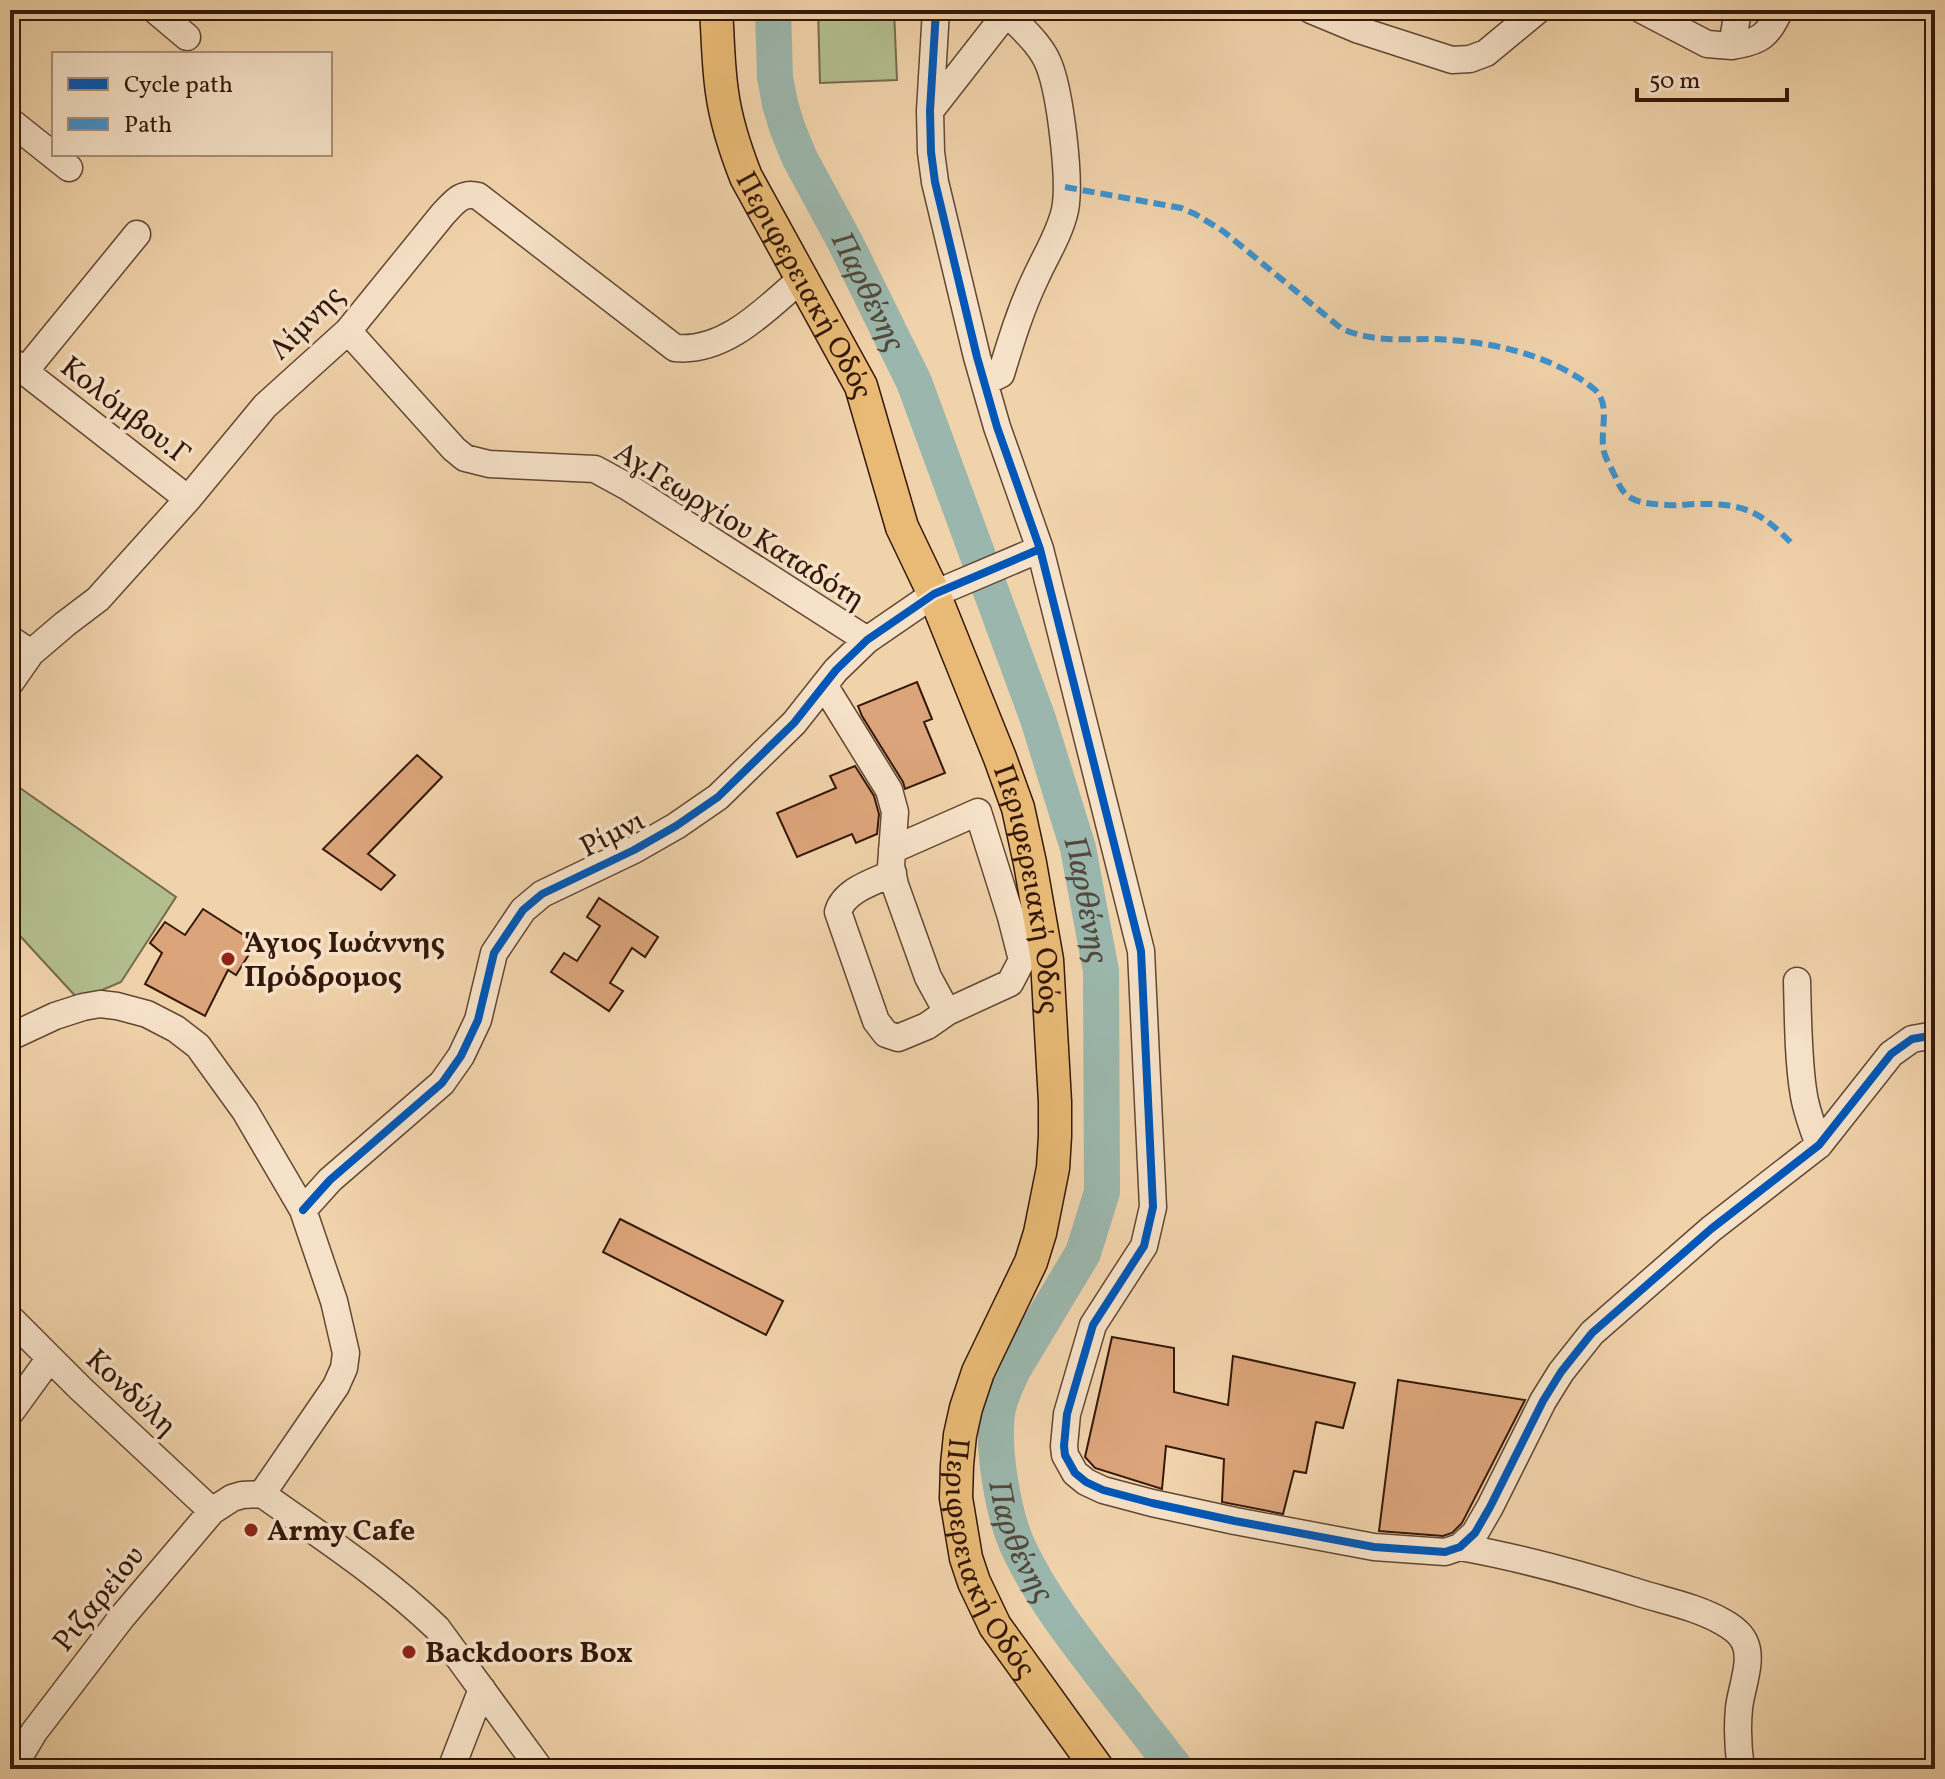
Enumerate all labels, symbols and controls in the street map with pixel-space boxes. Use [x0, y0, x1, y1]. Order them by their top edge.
legend [52, 52, 332, 156]
scale bar [1637, 52, 1787, 102]
text: 50 m [1649, 65, 1701, 99]
text: Cycle path [124, 69, 233, 103]
text: Path [124, 109, 172, 143]
street label: Περιφερειακή Οδός [724, 164, 883, 404]
water label: Παρθένης [818, 225, 915, 360]
street label: Λίμνης [260, 276, 355, 371]
street label: Κολόμβου.Γ [51, 347, 199, 476]
street label: Αγ.Γεωργίου Καταδότη [605, 432, 873, 621]
street label: Περιφερειακή Οδός [981, 759, 1069, 1015]
street label: Ρίμνι [573, 801, 653, 869]
water label: Παρθένης [1051, 831, 1118, 967]
place label: Άγιος Ιωάννης Πρόδρομος [244, 923, 445, 999]
marker: Άγιος Ιωάννης Πρόδρομος [219, 950, 237, 968]
street label: Κονδύλη [75, 1340, 186, 1447]
street label: Περιφερειακή Οδός [933, 1436, 1045, 1688]
water label: Παρθένης [975, 1477, 1063, 1612]
place label: Army Cafe [267, 1511, 415, 1553]
marker: Army Cafe [242, 1521, 260, 1539]
street label: Ριζαρείου [44, 1537, 155, 1661]
place label: Backdoors Box [425, 1633, 633, 1675]
marker: Backdoors Box [400, 1643, 418, 1661]

